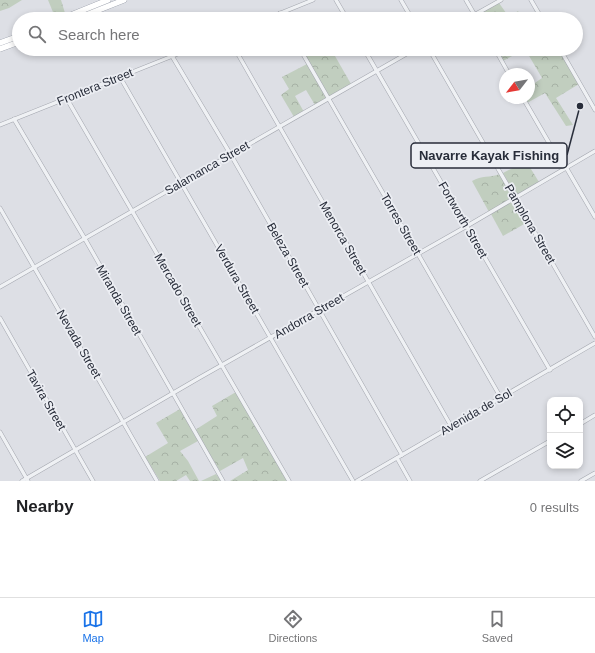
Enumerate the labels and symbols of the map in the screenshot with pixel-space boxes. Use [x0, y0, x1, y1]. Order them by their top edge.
street label: Frontera Street [55, 65, 136, 109]
north arrow [499, 68, 535, 104]
street label: Salamanca Street [162, 138, 252, 198]
callout: Navarre Kayak Fishing [411, 143, 567, 168]
text: Navarre Kayak Fishing [419, 148, 559, 163]
street label: Fortworth Street [435, 179, 491, 261]
street label: Pamplona Street [502, 182, 559, 267]
street label: Torres Street [378, 191, 425, 258]
street label: Menorca Street [316, 199, 370, 278]
street label: Beleza Street [264, 220, 312, 290]
street label: Verdura Street [212, 242, 263, 317]
street label: Mercado Street [151, 251, 205, 330]
street label: Miranda Street [93, 262, 145, 338]
street label: Andorra Street [272, 290, 347, 342]
street label: Nevada Street [54, 307, 105, 381]
street label: Tavira Street [23, 367, 69, 433]
street label: Avenida de Sol [438, 386, 514, 438]

